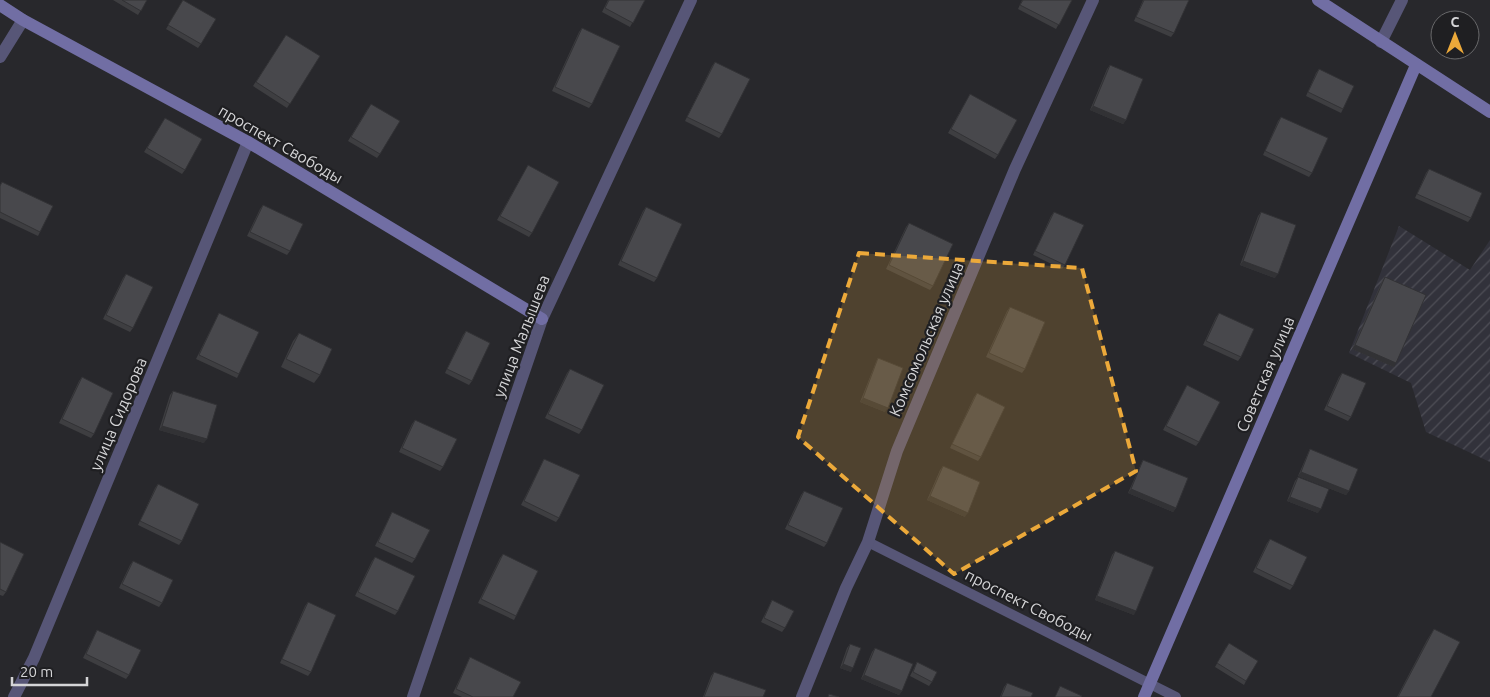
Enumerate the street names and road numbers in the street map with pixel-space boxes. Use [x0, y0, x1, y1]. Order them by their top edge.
street label: проспект Свободы [216, 101, 346, 187]
street label: Комсомольская улица [885, 259, 967, 419]
street label: улица Малышева [489, 272, 553, 400]
street label: Советская улица [1233, 313, 1297, 435]
street label: улица Сидорова [86, 355, 150, 473]
street label: проспект Свободы [962, 565, 1096, 645]

